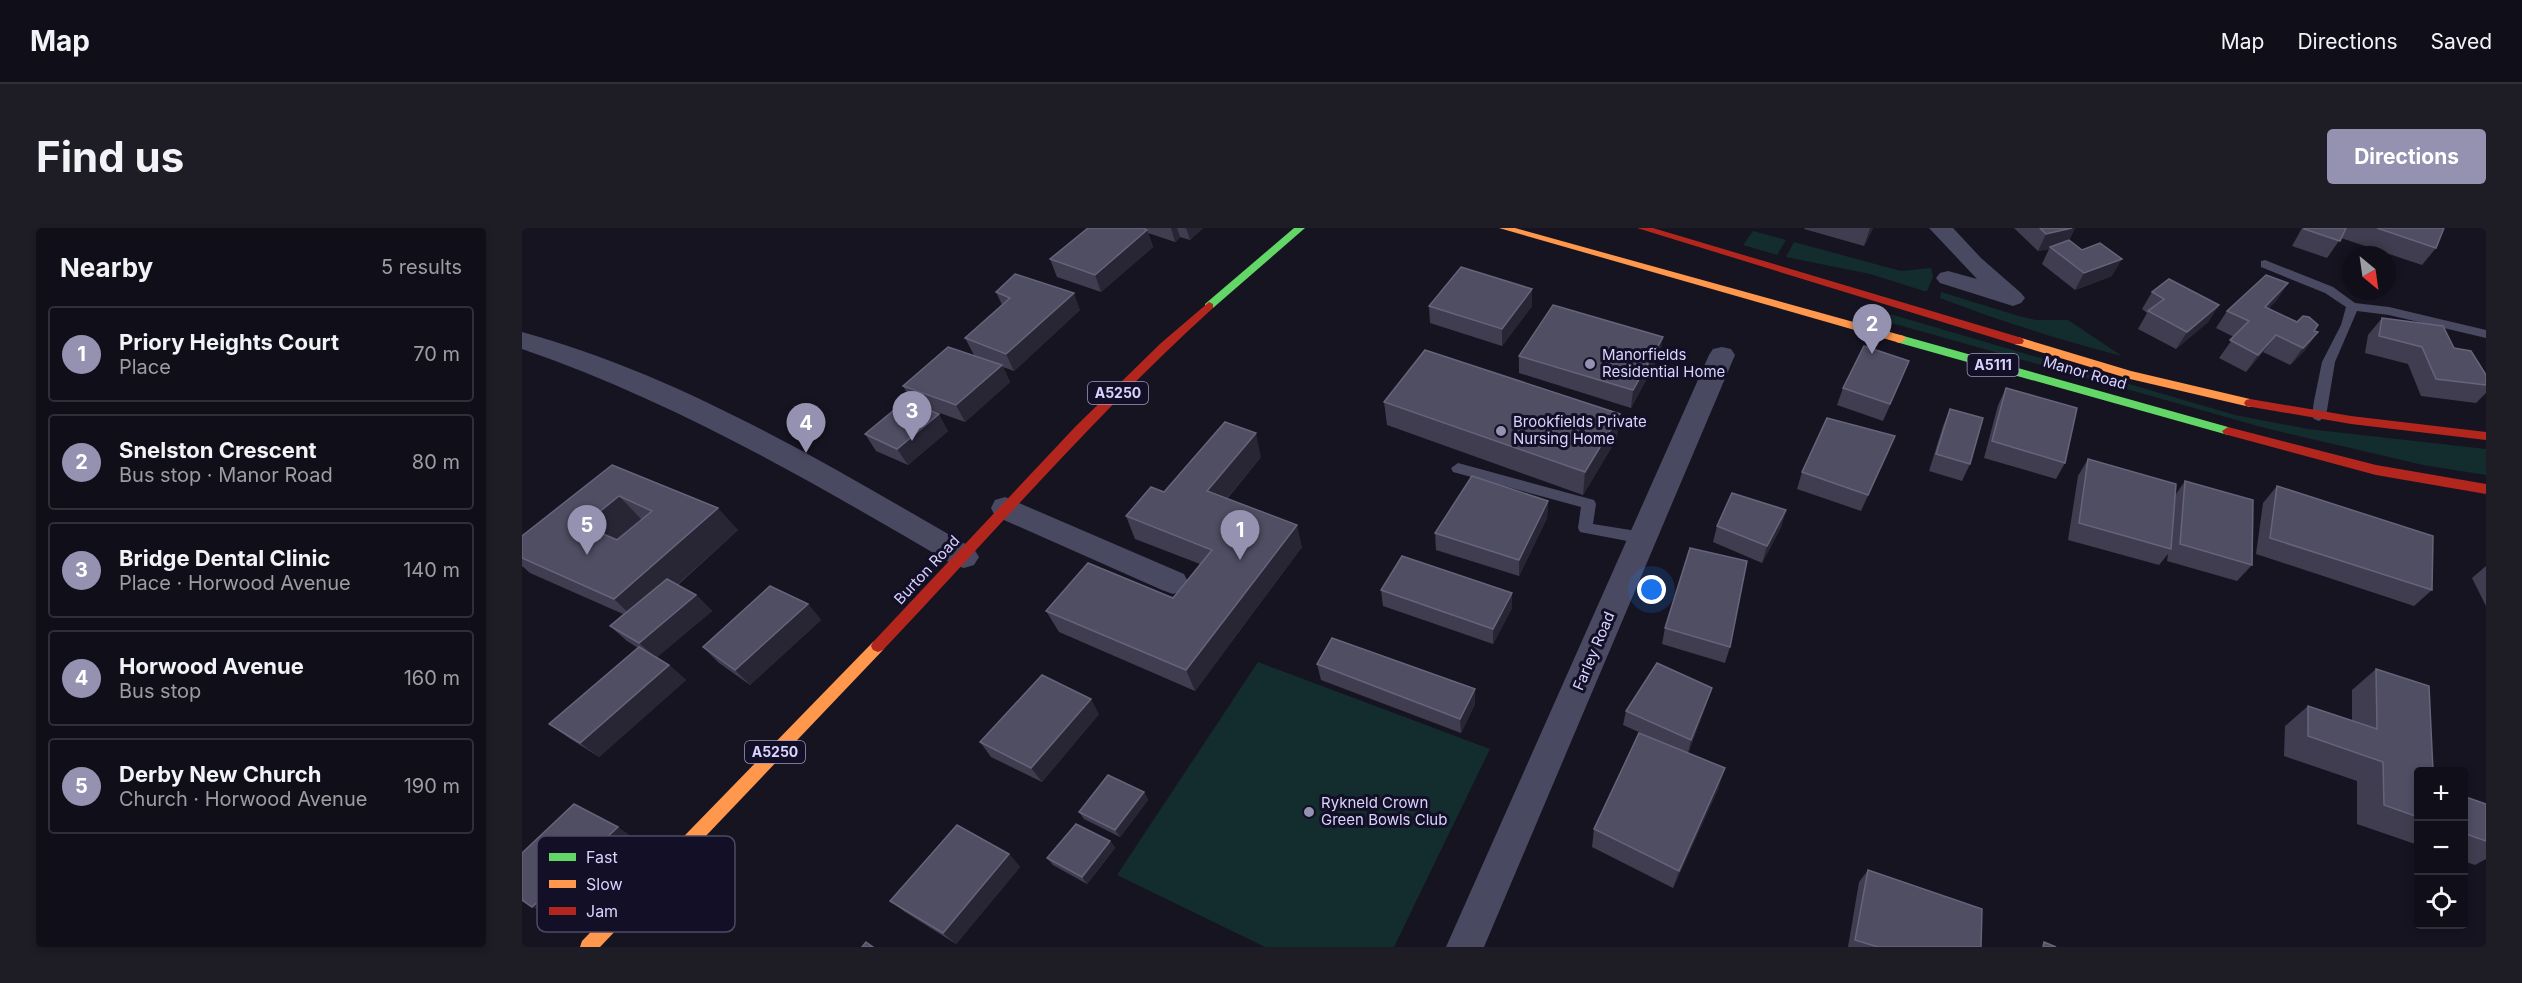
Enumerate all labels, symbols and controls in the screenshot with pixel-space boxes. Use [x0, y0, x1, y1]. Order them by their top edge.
text: Map [30, 24, 90, 58]
text: Map [2221, 29, 2264, 54]
text: Directions [2297, 29, 2398, 54]
text: Saved [2431, 29, 2492, 54]
button: Directions [2327, 129, 2486, 184]
text: Find us [36, 131, 184, 182]
north arrow [2342, 246, 2396, 300]
text: Nearby [60, 252, 153, 283]
text: 5 results [381, 255, 462, 279]
pin: 2 [1852, 304, 1892, 354]
text: Priory Heights Court [119, 329, 339, 355]
text: 1 [77, 342, 86, 366]
text: 70 m [413, 342, 460, 366]
place label: Manorfields Residential Home [1602, 345, 1725, 381]
street label: Manor Road [2041, 352, 2129, 393]
road number: A5111 [1968, 354, 2018, 376]
text: Place [119, 355, 171, 379]
marker: Manorfields Residential Home [1583, 357, 1597, 371]
road number: A5250 [1088, 382, 1148, 404]
pin: 3 [892, 392, 932, 441]
pin: 4 [786, 404, 826, 453]
place label: Brookfields Private Nursing Home [1513, 412, 1647, 448]
marker: Brookfields Private Nursing Home [1494, 424, 1508, 438]
text: Snelston Crescent [119, 437, 317, 463]
text: 2 [75, 450, 88, 474]
text: 80 m [412, 450, 460, 474]
text: Bus stop · Manor Road [119, 463, 333, 487]
pin: 5 [568, 506, 606, 555]
pin: 1 [1220, 510, 1260, 560]
street label: Burton Road [890, 531, 963, 608]
text: Bridge Dental Clinic [119, 545, 330, 571]
text: 3 [75, 558, 88, 582]
text: 140 m [403, 558, 460, 582]
text: Place · Horwood Avenue [119, 571, 351, 595]
your location [1637, 575, 1666, 604]
street label: Farley Road [1568, 609, 1619, 693]
text: Horwood Avenue [119, 653, 304, 679]
text: 4 [75, 666, 88, 690]
text: 160 m [404, 666, 460, 690]
text: Bus stop [119, 679, 201, 703]
road number: A5250 [745, 741, 805, 763]
text: Derby New Church [119, 761, 321, 787]
map controls [2414, 767, 2468, 929]
button: + [2414, 767, 2468, 821]
text: 5 [75, 774, 88, 798]
text: 190 m [404, 774, 460, 798]
text: Church · Horwood Avenue [119, 787, 367, 811]
place label: Rykneld Crown Green Bowls Club [1321, 793, 1447, 829]
marker: Rykneld Crown Green Bowls Club [1302, 805, 1316, 819]
button: − [2414, 821, 2468, 875]
legend [537, 836, 735, 932]
text: Fast [586, 847, 618, 867]
text: Slow [586, 874, 623, 894]
button: locate [2414, 875, 2468, 929]
text: Jam [586, 901, 618, 921]

